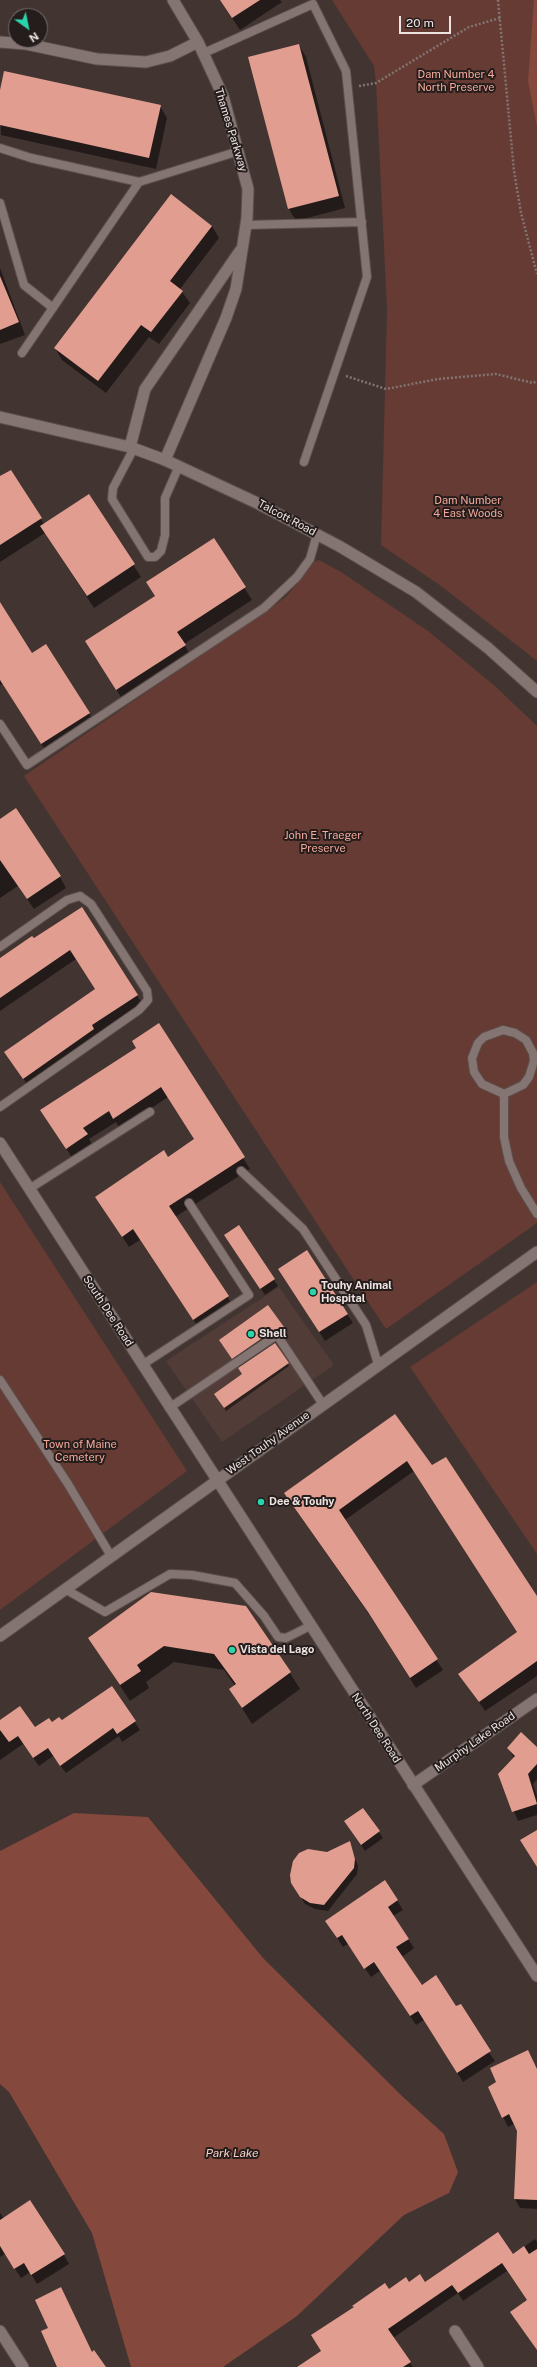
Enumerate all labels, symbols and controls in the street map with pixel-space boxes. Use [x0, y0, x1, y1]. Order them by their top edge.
north arrow [8, 8, 48, 48]
scale bar [401, 8, 453, 34]
text: 20 m [406, 16, 434, 30]
text: N [27, 30, 41, 45]
park label: Dam Number 4 North Preserve [417, 68, 495, 94]
street label: Thames Parkway [212, 87, 250, 173]
park label: Dam Number 4 East Woods [433, 494, 503, 520]
street label: Talcott Road [256, 497, 318, 539]
park label: John E. Traeger Preserve [284, 829, 362, 855]
street label: South Dee Road [80, 1273, 136, 1349]
place label: Touhy Animal Hospital [321, 1279, 392, 1305]
marker: Touhy Animal Hospital [308, 1287, 318, 1297]
place label: Shell [259, 1327, 287, 1341]
marker: Shell [246, 1329, 256, 1339]
street label: West Touhy Avenue [224, 1408, 312, 1478]
park label: Town of Maine Cemetery [43, 1438, 117, 1464]
place label: Dee & Touhy [269, 1495, 334, 1509]
marker: Dee & Touhy [256, 1497, 266, 1507]
place label: Vista del Lago [240, 1643, 314, 1657]
marker: Vista del Lago [227, 1645, 237, 1655]
street label: North Dee Road [348, 1691, 404, 1765]
street label: Murphy Lake Road [432, 1709, 518, 1775]
water label: Park Lake [205, 2146, 259, 2160]

